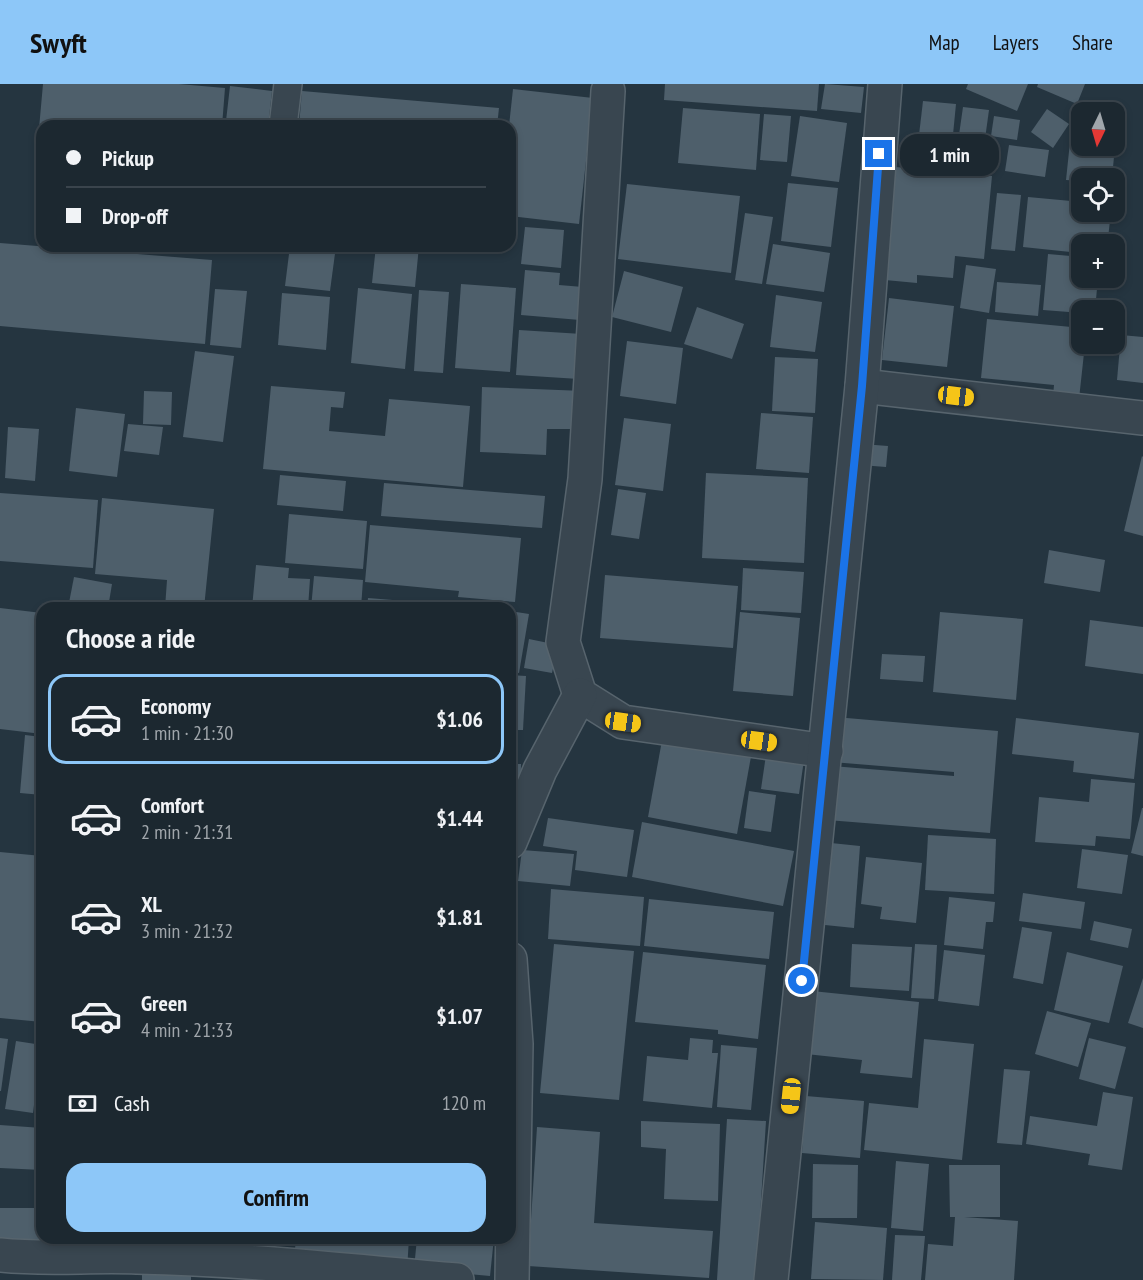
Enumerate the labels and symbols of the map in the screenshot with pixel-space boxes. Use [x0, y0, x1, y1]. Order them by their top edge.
north arrow [1071, 102, 1125, 156]
callout: 1 min [900, 133, 999, 175]
route end [865, 140, 892, 167]
car [937, 385, 975, 407]
car [604, 711, 642, 733]
car [740, 730, 778, 752]
route start [788, 967, 815, 994]
car [780, 1077, 802, 1115]

